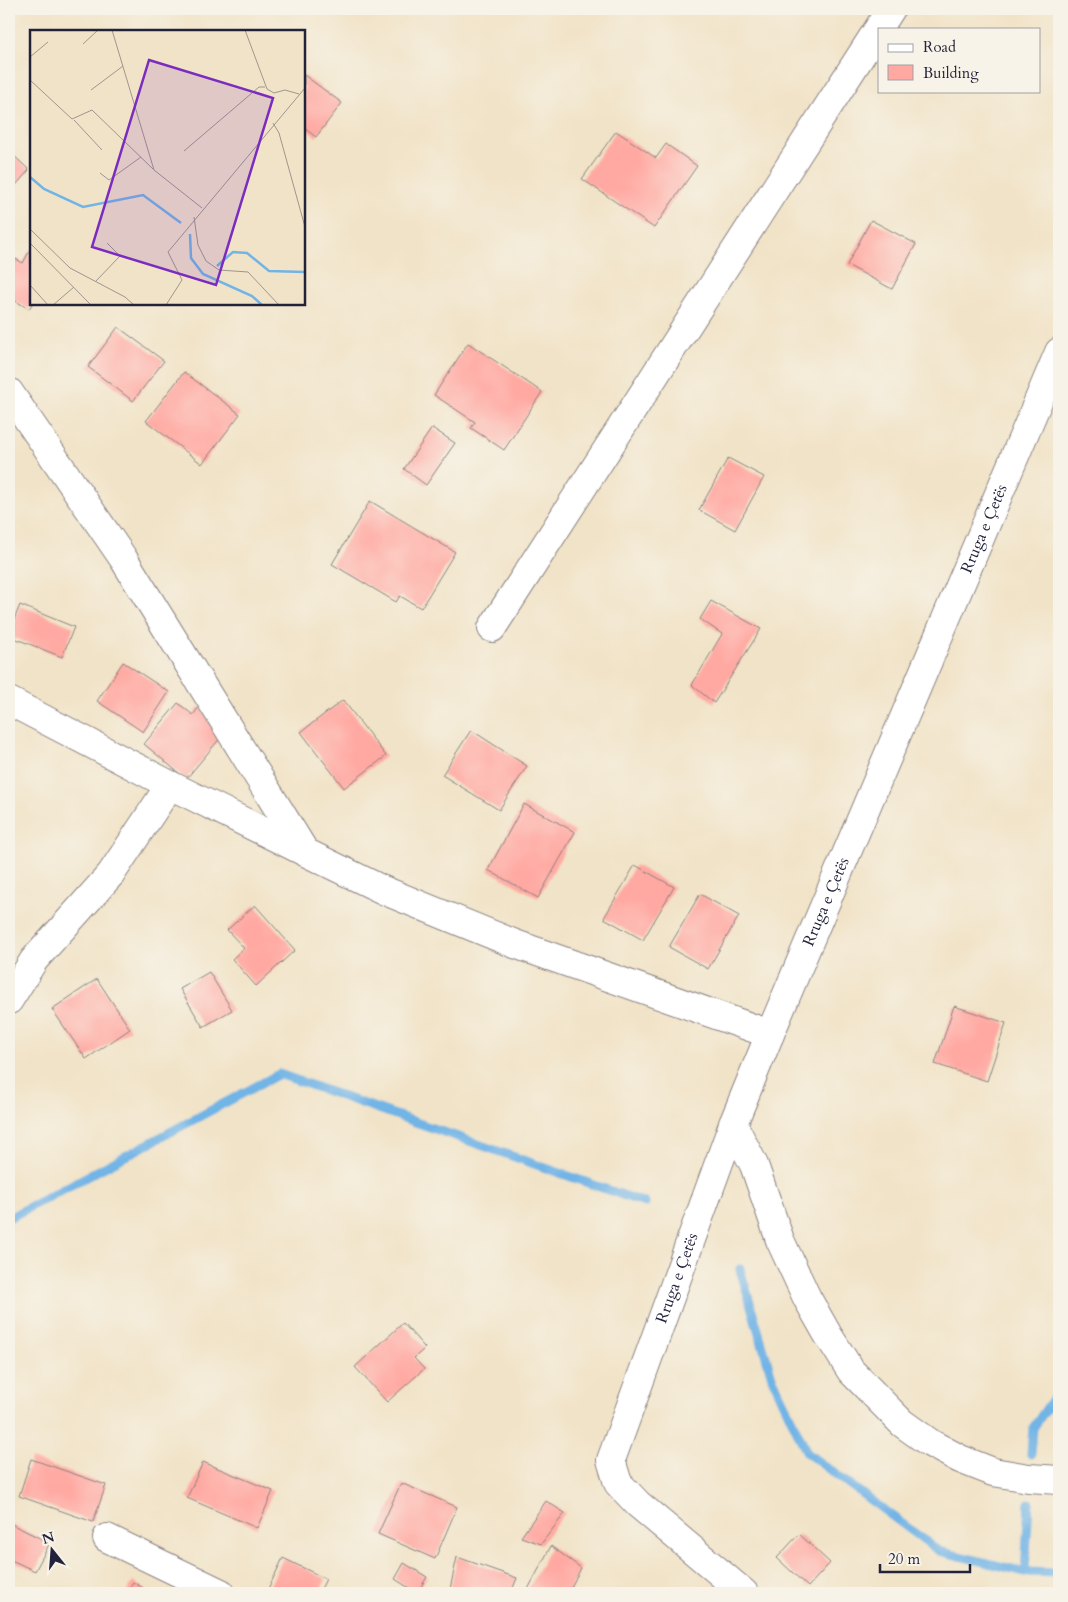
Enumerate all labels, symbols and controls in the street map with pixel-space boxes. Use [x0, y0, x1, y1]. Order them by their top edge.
legend [878, 28, 1040, 92]
inset map [30, 30, 305, 305]
text: Road [923, 37, 956, 57]
text: Building [923, 63, 979, 83]
street label: Rruga e Çetës [956, 481, 1013, 577]
street label: Rruga e Çetës [798, 854, 855, 949]
street label: Rruga e Çetës [651, 1230, 704, 1326]
north arrow [28, 1524, 78, 1574]
text: N [40, 1527, 57, 1549]
scale bar [880, 1542, 970, 1574]
text: 20 m [888, 1549, 920, 1569]

